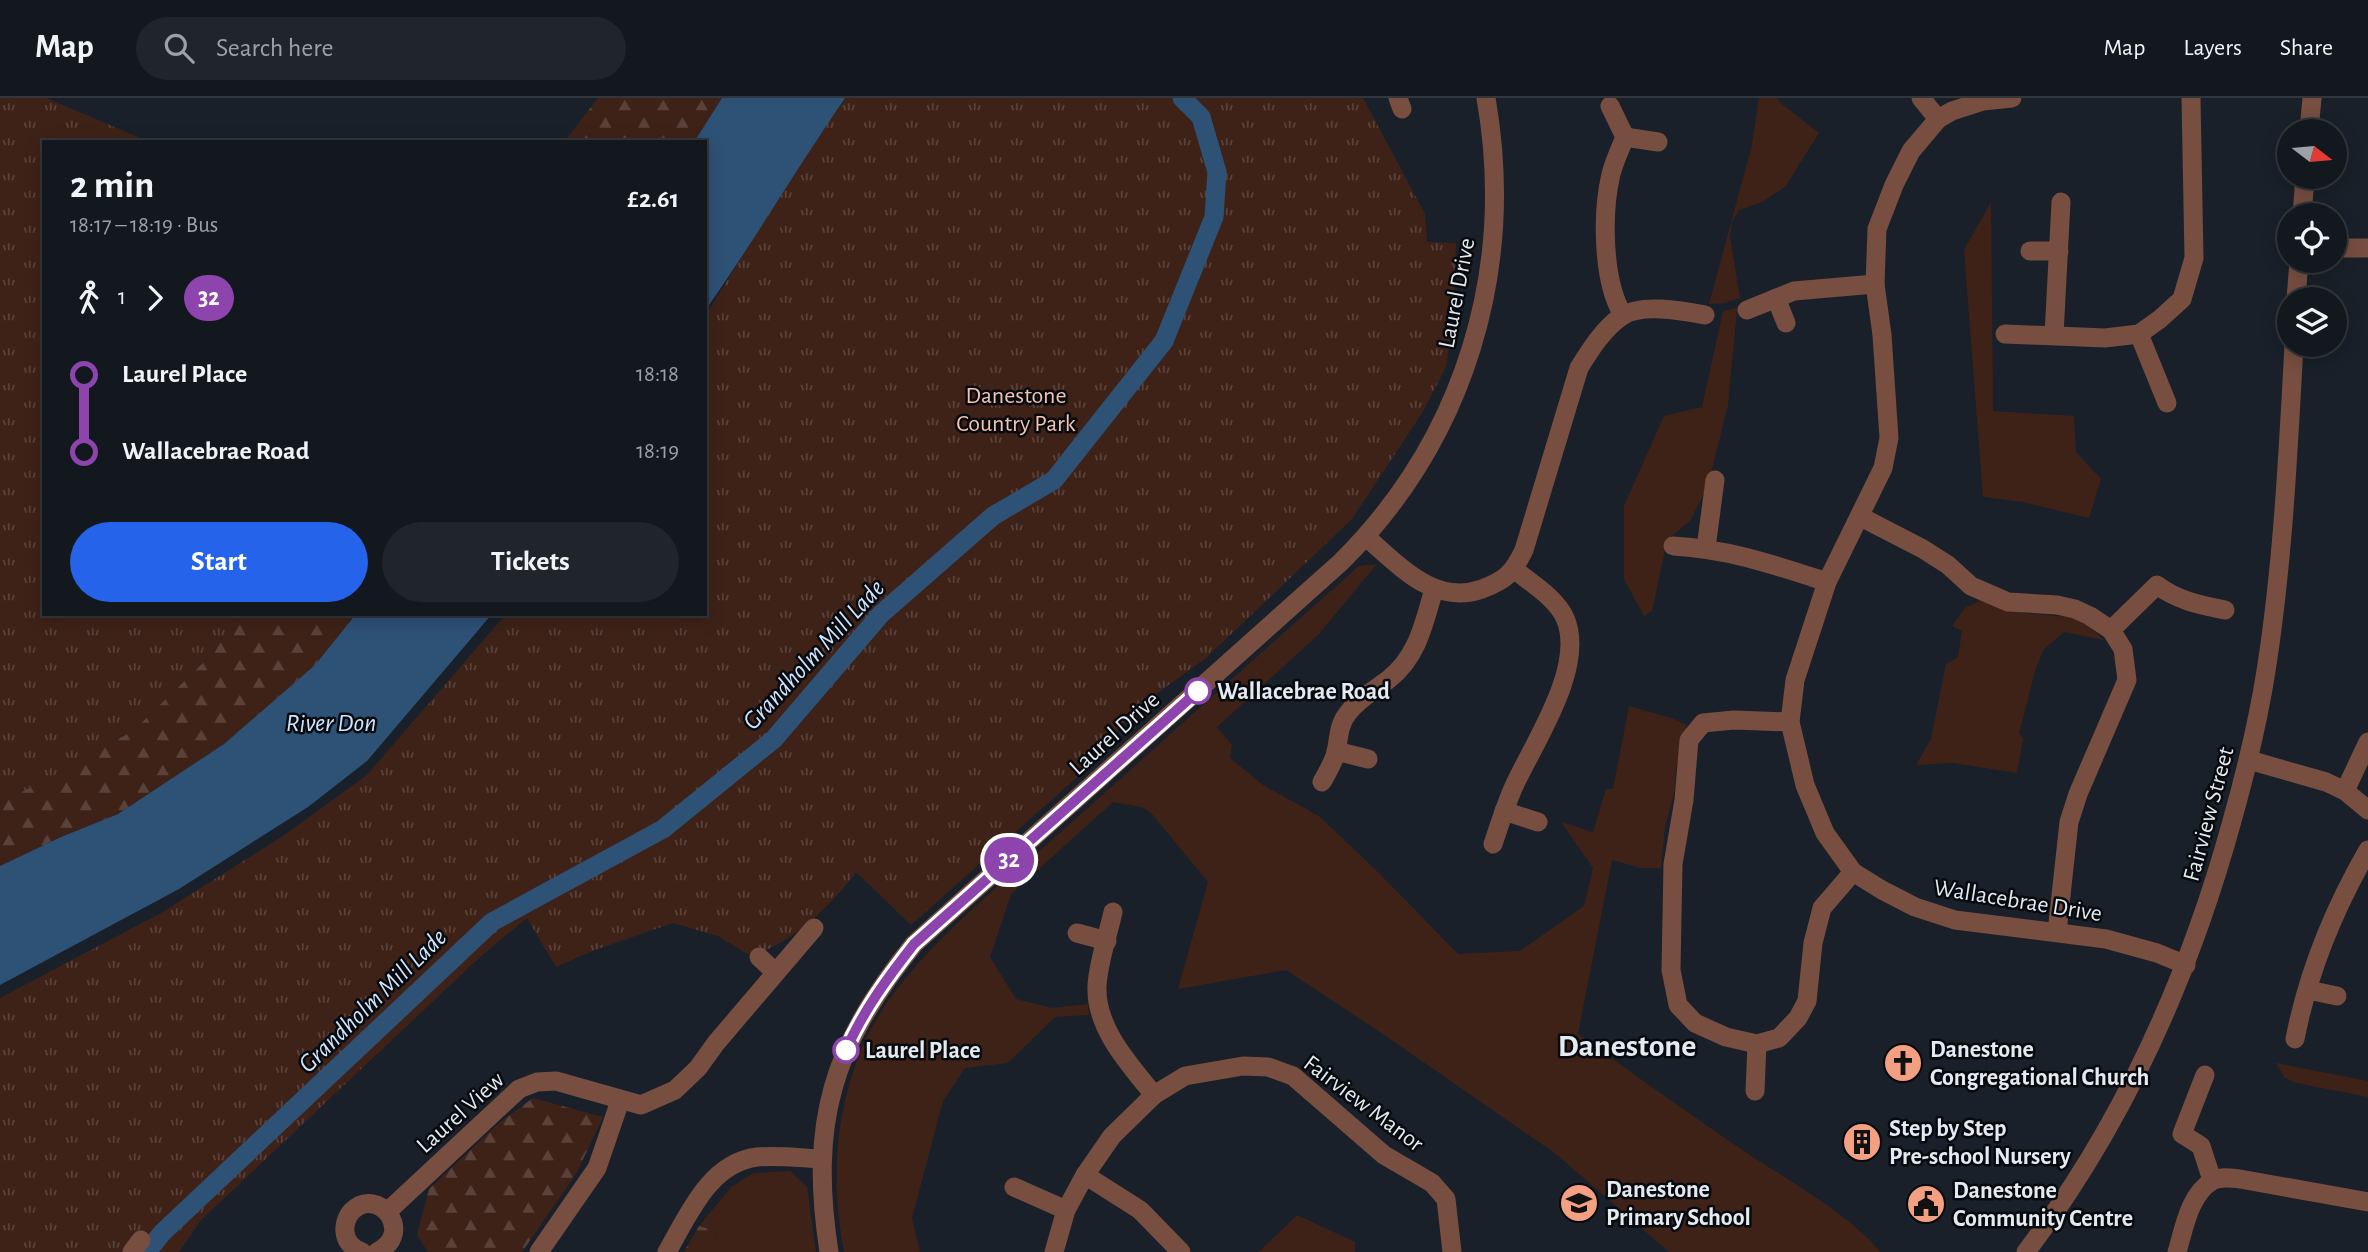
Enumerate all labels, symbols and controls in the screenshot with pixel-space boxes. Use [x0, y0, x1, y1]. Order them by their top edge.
search box [136, 17, 626, 80]
icon: search [160, 29, 198, 67]
text: Map [35, 31, 94, 64]
text: Search here [216, 35, 334, 61]
text: Map [2103, 36, 2145, 60]
text: Layers [2183, 36, 2242, 60]
text: Share [2280, 36, 2333, 60]
north arrow [2277, 119, 2347, 189]
map controls [2277, 119, 2347, 357]
text: 2 min [70, 167, 154, 205]
text: £2.61 [627, 186, 679, 212]
button: locate [2277, 203, 2347, 273]
text: 18:17 – 18:19 · Bus [70, 214, 218, 237]
street label: Laurel Drive [1435, 236, 1479, 350]
icon: walk [70, 279, 108, 317]
icon: forward [136, 279, 174, 317]
text: 1 [118, 286, 126, 309]
text: 32 [198, 286, 220, 310]
button: layers [2277, 287, 2347, 357]
text: Laurel Place [122, 361, 247, 387]
text: 18:18 [636, 363, 679, 386]
park label: Danestone Country Park [956, 384, 1076, 436]
text: Wallacebrae Road [122, 438, 309, 464]
text: 18:19 [636, 440, 679, 463]
button: Start [70, 522, 368, 602]
button: Tickets [382, 522, 679, 602]
water label: Grandholm Mill Lade [738, 575, 890, 735]
marker: Wallacebrae Road [1185, 678, 1211, 704]
place label: Wallacebrae Road [1217, 680, 1390, 704]
street label: Laurel Drive [1065, 687, 1164, 780]
water label: River Don [286, 710, 376, 736]
street label: Fairview Street [2179, 744, 2239, 884]
line badge: 32 [978, 837, 1040, 883]
text: 32 [998, 848, 1020, 872]
street label: Wallacebrae Drive [1932, 876, 2104, 926]
water label: Grandholm Mill Lade [294, 924, 452, 1078]
district label: Danestone [1558, 1030, 1696, 1062]
marker: Laurel Place [833, 1037, 859, 1063]
place label: Danestone Congregational Church [1930, 1038, 2149, 1090]
place label: Laurel Place [865, 1039, 981, 1063]
church icon: Danestone Congregational Church [1882, 1042, 1924, 1084]
street label: Fairview Manor [1299, 1051, 1428, 1157]
street label: Laurel View [412, 1068, 509, 1158]
place label: Step by Step Pre-school Nursery [1889, 1117, 2071, 1169]
building icon: Step by Step Pre-school Nursery [1841, 1121, 1883, 1163]
place label: Danestone Primary School [1606, 1178, 1751, 1230]
place label: Danestone Community Centre [1953, 1179, 2133, 1231]
school or university icon: Danestone Primary School [1558, 1182, 1600, 1224]
public building icon: Danestone Community Centre [1905, 1183, 1947, 1225]

